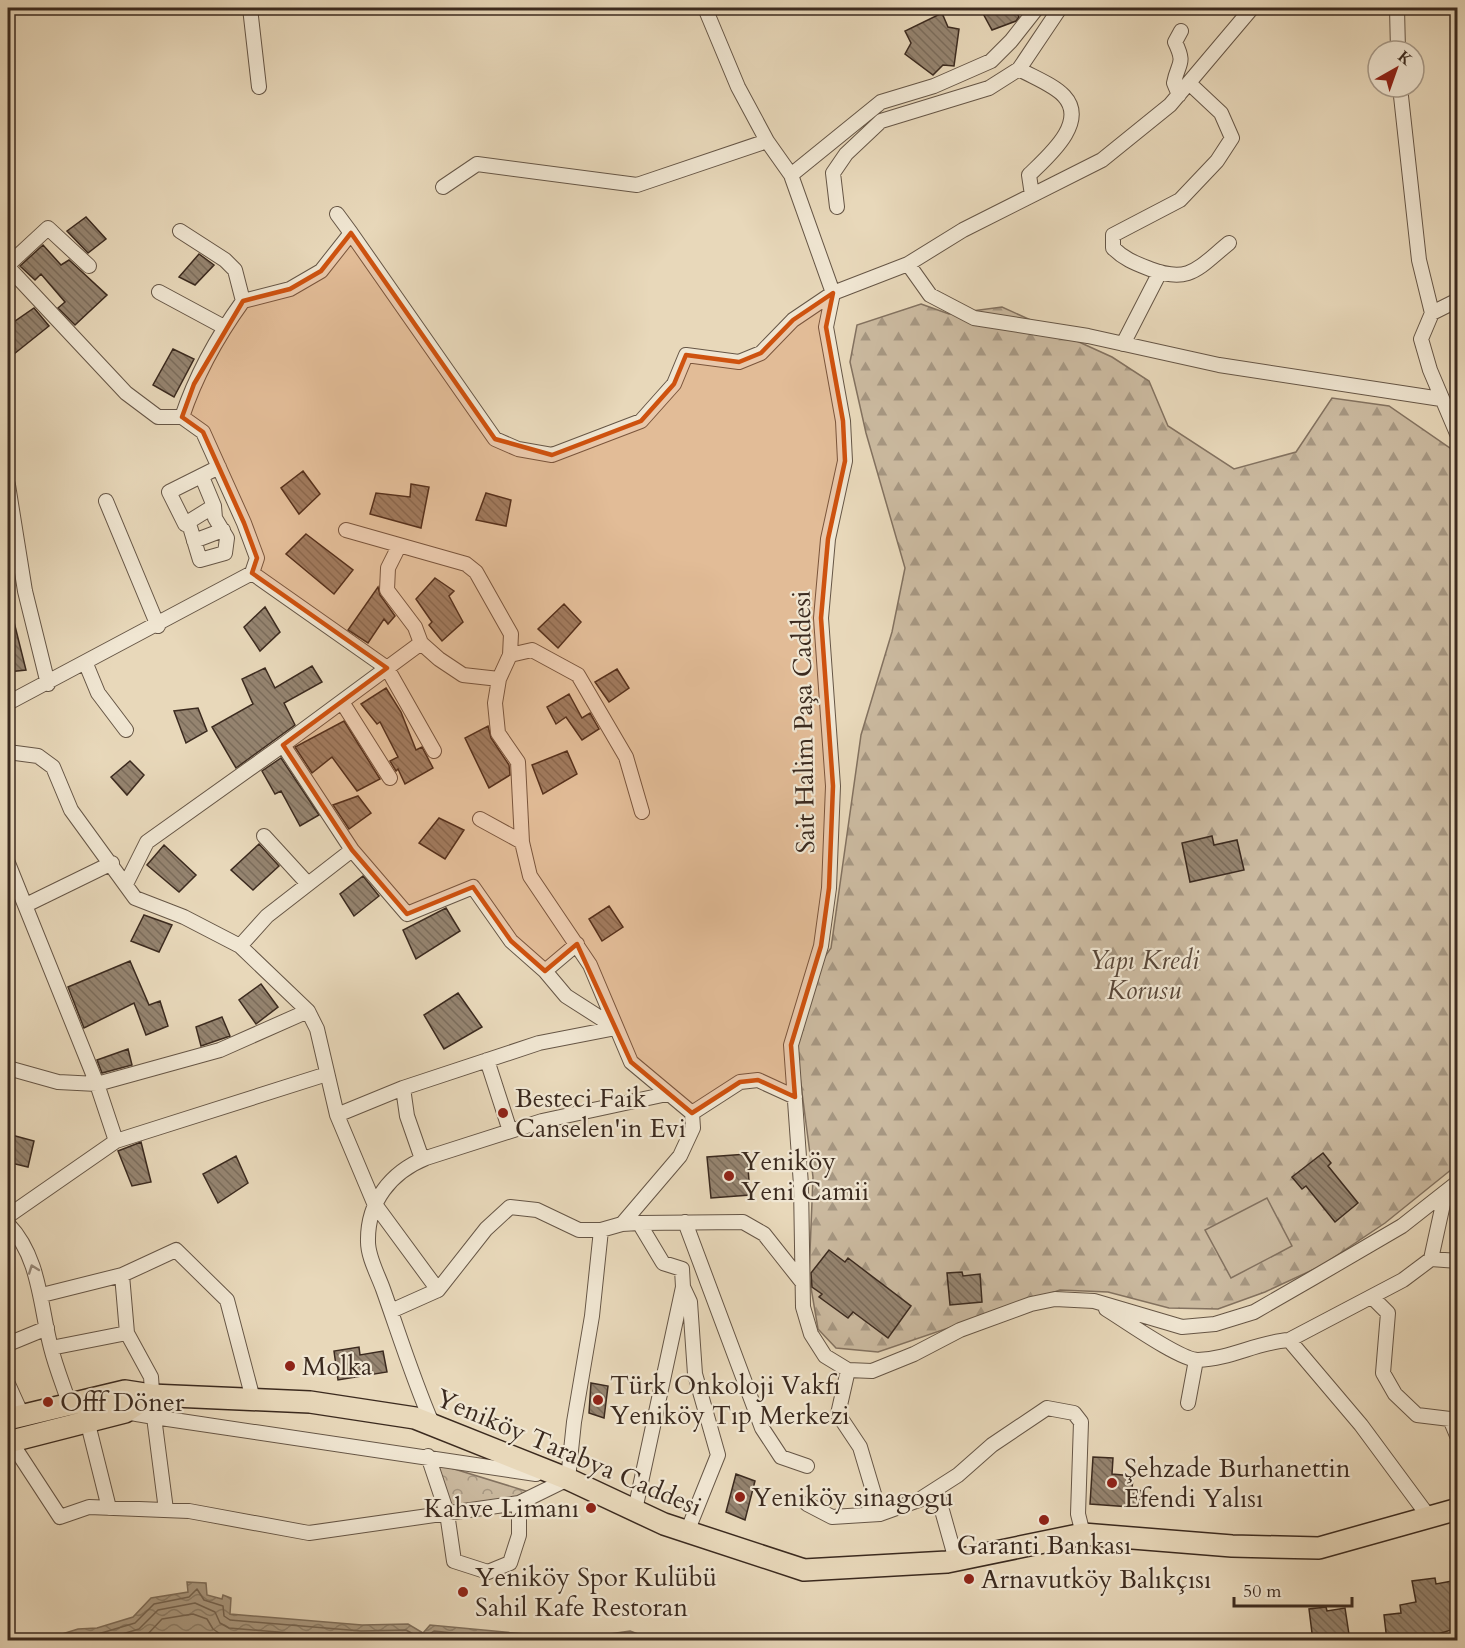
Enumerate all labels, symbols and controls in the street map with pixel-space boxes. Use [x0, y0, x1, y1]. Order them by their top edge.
north arrow [1366, 39, 1426, 99]
text: K [1393, 46, 1417, 71]
street label: Sait Halim Paşa Caddesi [784, 590, 823, 854]
park label: Yapı Kredi Korusu [1089, 943, 1200, 1008]
place label: Besteci Faik Canselen'in Evi [515, 1081, 686, 1146]
marker: Besteci Faik Canselen'in Evi [496, 1106, 510, 1120]
place label: Yeniköy Yeni Camii [741, 1144, 869, 1209]
marker: Yeniköy Yeni Camii [722, 1169, 736, 1183]
one-way arrow [27, 1264, 40, 1274]
place label: Molka [302, 1349, 372, 1384]
marker: Molka [283, 1359, 297, 1373]
place label: Türk Onkoloji Vakfı Yeniköy Tıp Merkezi [610, 1368, 850, 1433]
street label: Yeniköy Tarabya Caddesi [431, 1381, 707, 1524]
place label: Offf Döner [60, 1385, 185, 1420]
marker: Türk Onkoloji Vakfı Yeniköy Tıp Merkezi [591, 1393, 605, 1407]
marker: Offf Döner [41, 1395, 55, 1409]
place label: Şehzade Burhanettin Efendi Yalısı [1124, 1451, 1351, 1516]
marker: Şehzade Burhanettin Efendi Yalısı [1105, 1476, 1119, 1490]
place label: Yeniköy sinagogu [752, 1480, 953, 1515]
marker: Yeniköy sinagogu [733, 1490, 747, 1504]
place label: Kahve Limanı [424, 1491, 579, 1526]
marker: Kahve Limanı [584, 1501, 598, 1515]
marker: Garanti Bankası [1037, 1513, 1051, 1527]
place label: Garanti Bankası [957, 1528, 1131, 1563]
place label: Yeniköy Spor Kulübü Sahil Kafe Restoran [475, 1560, 717, 1625]
place label: Arnavutköy Balıkçısı [981, 1562, 1211, 1597]
scale bar [1234, 1570, 1352, 1608]
marker: Arnavutköy Balıkçısı [962, 1572, 976, 1586]
text: 50 m [1243, 1579, 1282, 1604]
marker: Yeniköy Spor Kulübü Sahil Kafe Restoran [456, 1585, 470, 1599]

